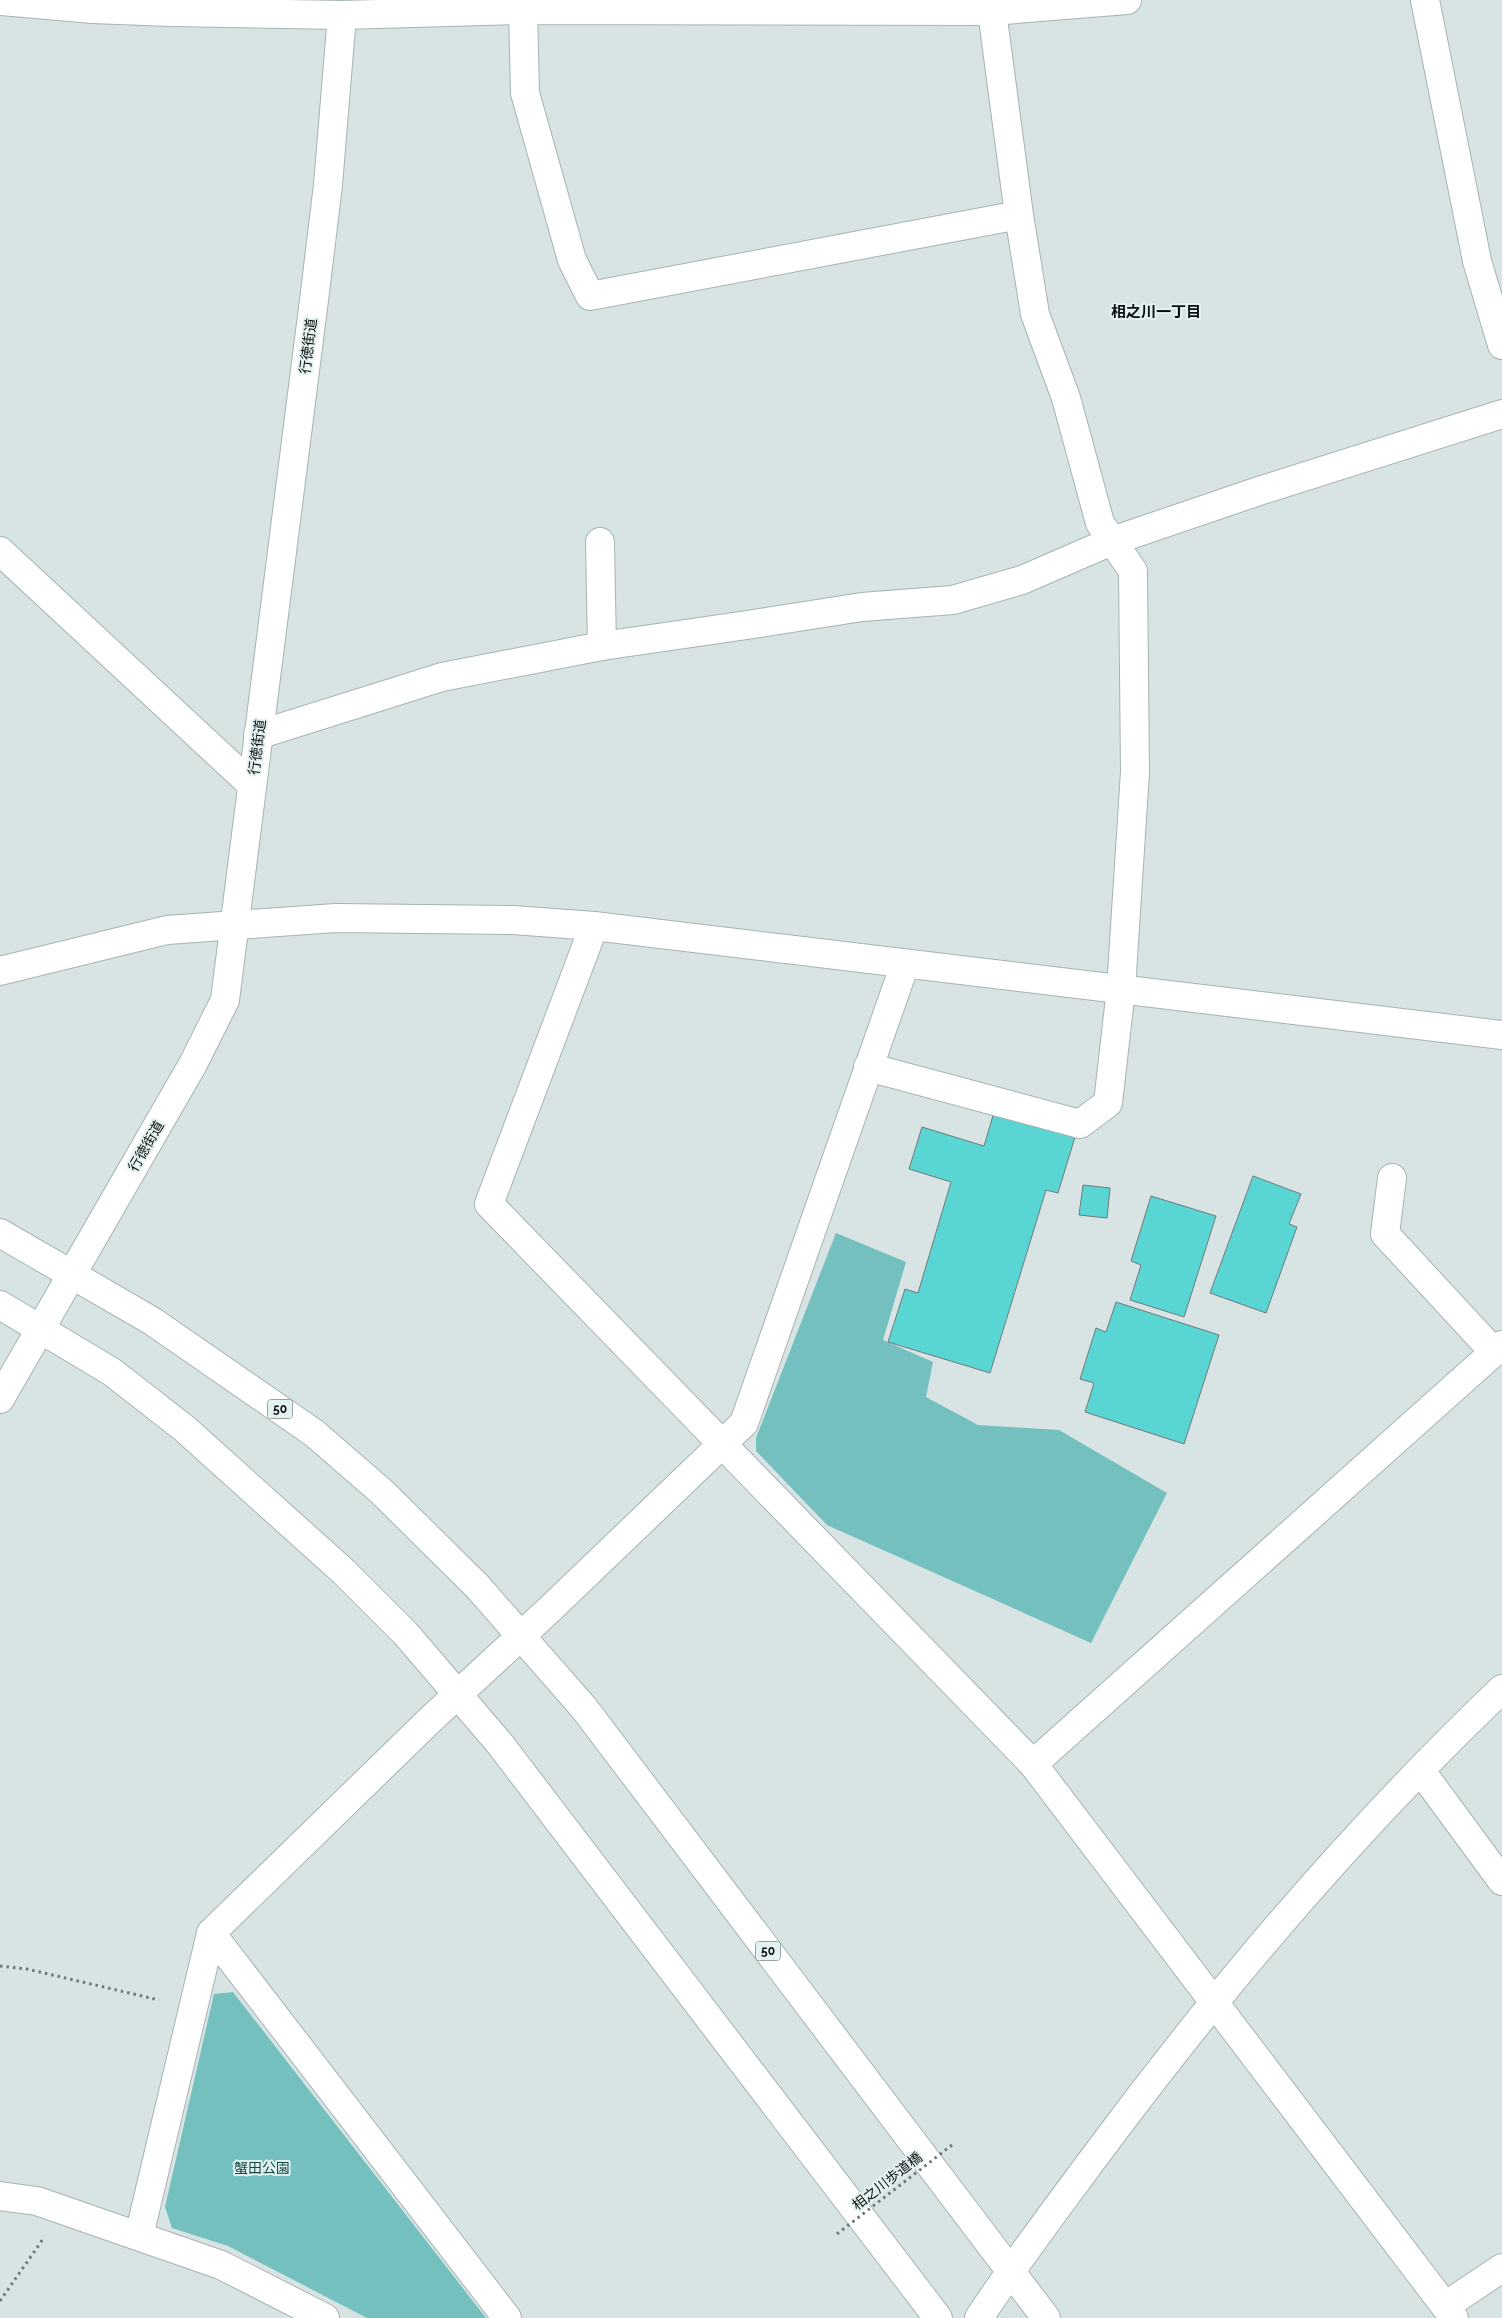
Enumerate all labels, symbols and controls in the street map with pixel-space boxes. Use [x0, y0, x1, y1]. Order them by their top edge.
district label: 相之川一丁目 [1111, 303, 1201, 321]
street label: 行徳街道 [297, 317, 319, 375]
street label: 行徳街道 [246, 718, 268, 776]
street label: 行徳街道 [125, 1118, 167, 1174]
road number: 50 [268, 1400, 292, 1418]
road number: 50 [756, 1942, 780, 1960]
street label: 相之川歩道橋 [849, 2149, 925, 2213]
park label: 蟹田公園 [234, 2160, 290, 2176]

